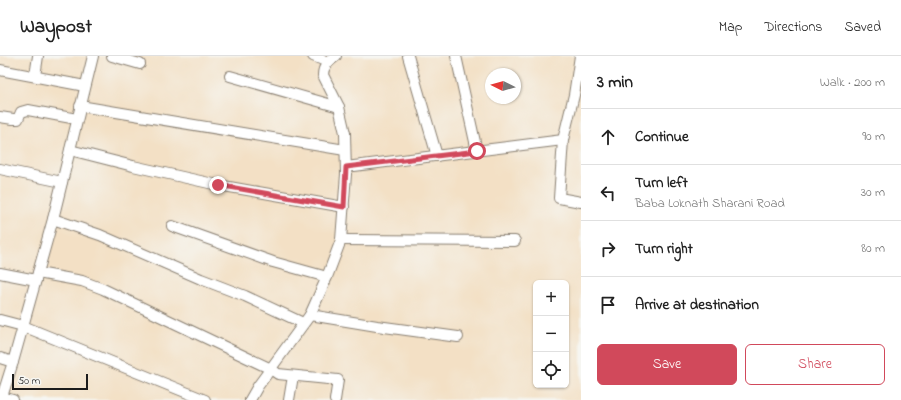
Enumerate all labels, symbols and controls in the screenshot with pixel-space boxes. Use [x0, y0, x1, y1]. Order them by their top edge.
text: Waypost [20, 14, 92, 41]
text: Map [719, 17, 742, 38]
text: Directions [764, 17, 822, 38]
text: Saved [844, 17, 881, 38]
north arrow [485, 68, 521, 104]
text: 3 min [597, 70, 633, 95]
text: Walk · 200 m [820, 73, 885, 92]
icon: ahead [597, 126, 619, 148]
text: Continue [635, 126, 689, 148]
text: 90 m [862, 127, 885, 146]
route start [468, 142, 486, 160]
text: Turn left [635, 172, 688, 194]
route end [209, 176, 227, 194]
icon: left [597, 182, 619, 204]
text: 30 m [861, 183, 885, 202]
text: Baba Loknath Sharani Road [635, 194, 785, 213]
icon: right [597, 238, 619, 260]
text: Turn right [635, 238, 693, 260]
text: 80 m [861, 239, 885, 258]
map controls [533, 280, 569, 388]
button: + [533, 280, 569, 316]
icon: arrive [597, 294, 619, 316]
text: Arrive at destination [635, 294, 759, 316]
button: − [533, 316, 569, 352]
button: Save [597, 344, 737, 385]
button: Share [745, 344, 885, 385]
button: locate [533, 352, 569, 388]
scale bar [12, 372, 88, 391]
text: 50 m [18, 373, 40, 389]

